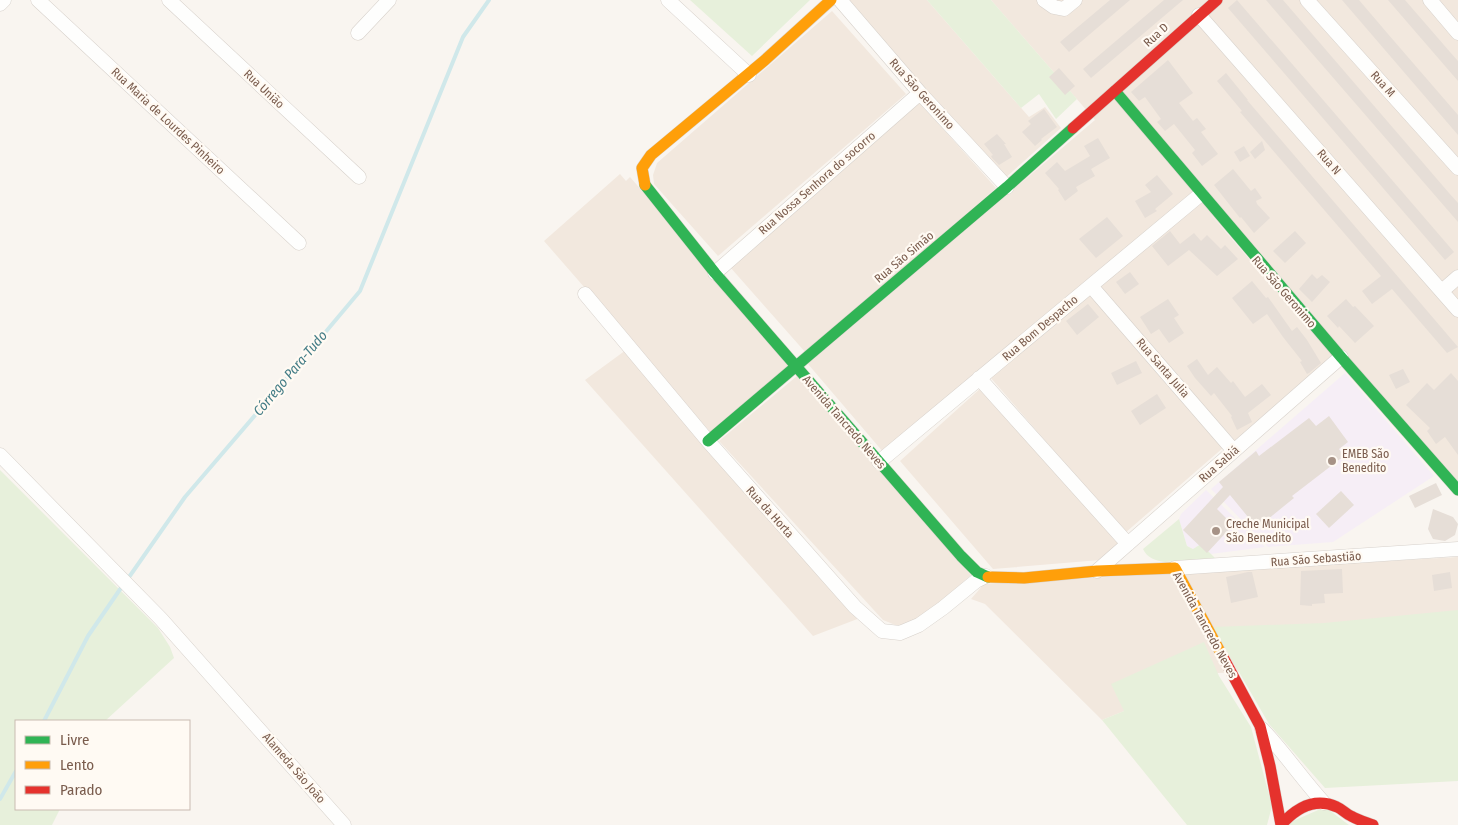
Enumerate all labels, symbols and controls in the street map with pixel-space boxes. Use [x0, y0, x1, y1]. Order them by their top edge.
street label: Rua D [1141, 20, 1171, 50]
street label: Rua São Geronimo [887, 56, 957, 132]
street label: Rua Maria de Lourdes Pinheiro [108, 65, 228, 177]
street label: Rua União [241, 67, 287, 111]
street label: Rua M [1368, 68, 1398, 100]
street label: Rua Nossa Senhora do socorro [756, 129, 878, 237]
street label: Rua N [1314, 147, 1344, 177]
street label: Rua São Simão [872, 228, 936, 286]
street label: Rua São Geronimo [1249, 253, 1319, 331]
street label: Rua Bom Despacho [999, 292, 1081, 364]
water label: Córrego Para-Tudo [250, 327, 331, 419]
street label: Rua Santa Julia [1133, 336, 1193, 401]
street label: Avenida Tancredo Neves [800, 372, 888, 472]
street label: Rua Sabiá [1196, 443, 1242, 485]
place label: EMEB São Benedito [1342, 447, 1389, 475]
marker: EMEB São Benedito [1326, 455, 1338, 467]
street label: Rua da Horta [743, 483, 797, 541]
place label: Creche Municipal São Benedito [1226, 517, 1309, 545]
marker: Creche Municipal São Benedito [1210, 525, 1222, 537]
street label: Rua São Sebastião [1270, 549, 1362, 569]
street label: Avenida Tancredo Neves [1170, 569, 1240, 681]
legend [15, 720, 190, 810]
street label: Alameda São João [260, 730, 328, 806]
text: Livre [60, 731, 89, 749]
text: Lento [60, 756, 94, 774]
text: Parado [60, 781, 103, 799]

